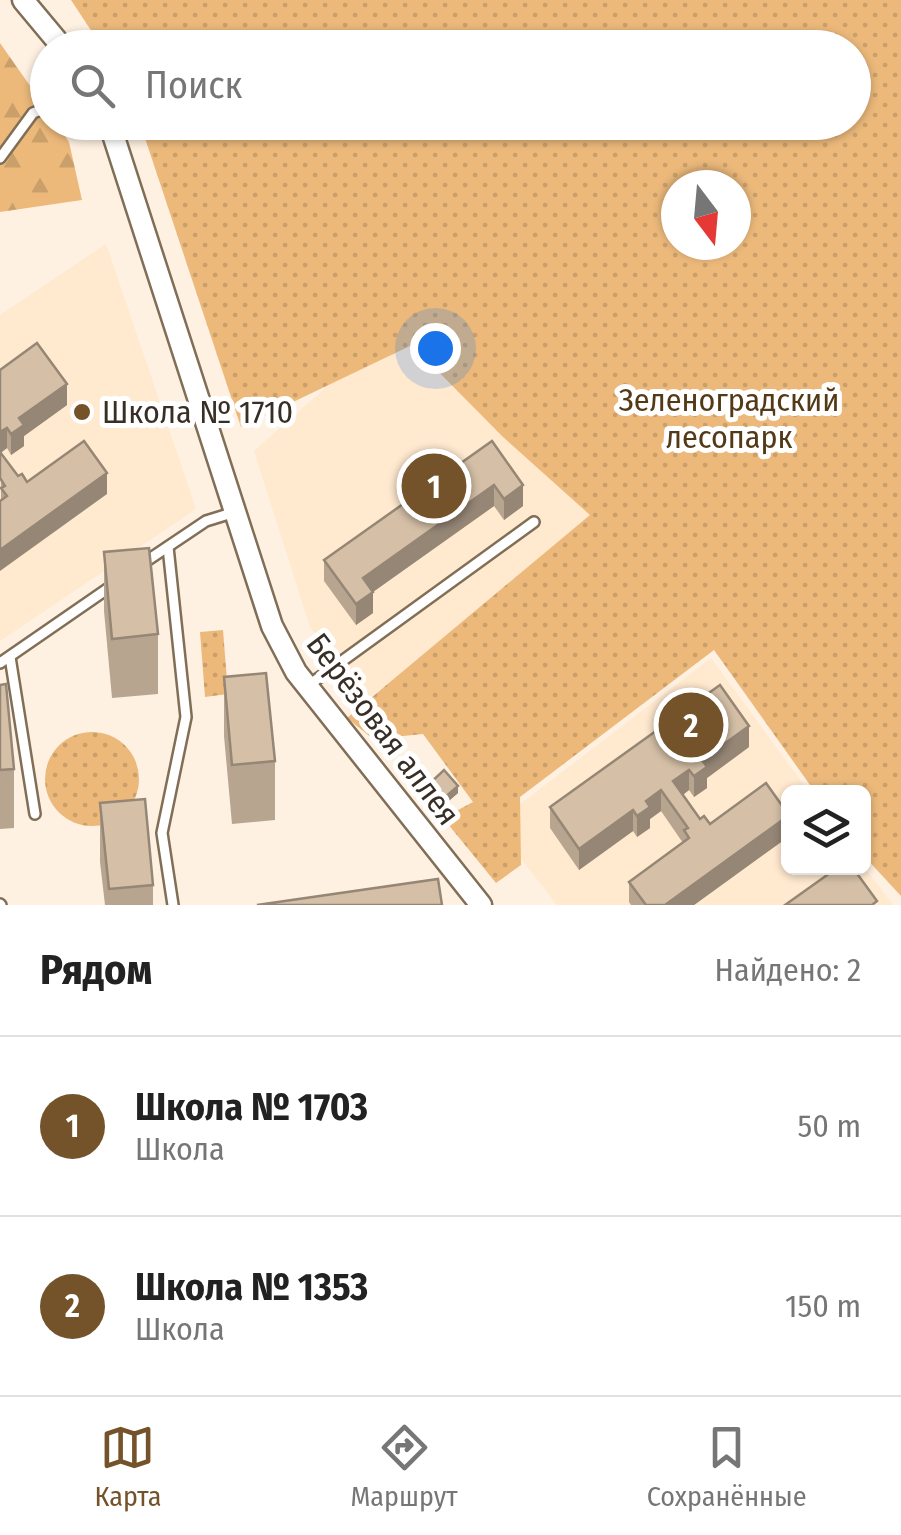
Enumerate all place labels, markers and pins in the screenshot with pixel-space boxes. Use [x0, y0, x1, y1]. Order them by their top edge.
place label: Школа № 1710 [102, 393, 293, 431]
marker: Школа № 1710 [71, 401, 93, 423]
pin: 1 [402, 448, 466, 524]
pin: 2 [658, 688, 724, 762]

